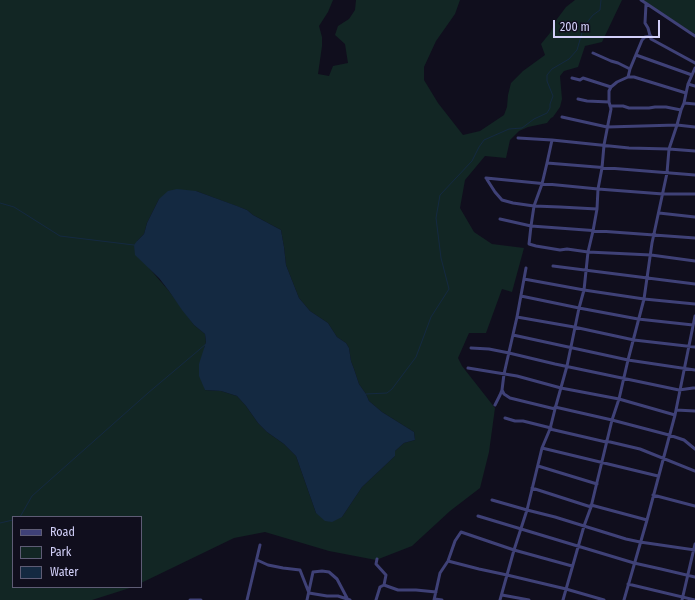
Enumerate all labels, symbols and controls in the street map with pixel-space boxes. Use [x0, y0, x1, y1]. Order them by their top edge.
scale bar [555, 12, 662, 38]
text: 200 m [560, 20, 590, 34]
legend [12, 516, 142, 588]
text: Road [50, 525, 75, 539]
text: Park [50, 545, 71, 559]
text: Water [50, 565, 78, 579]

